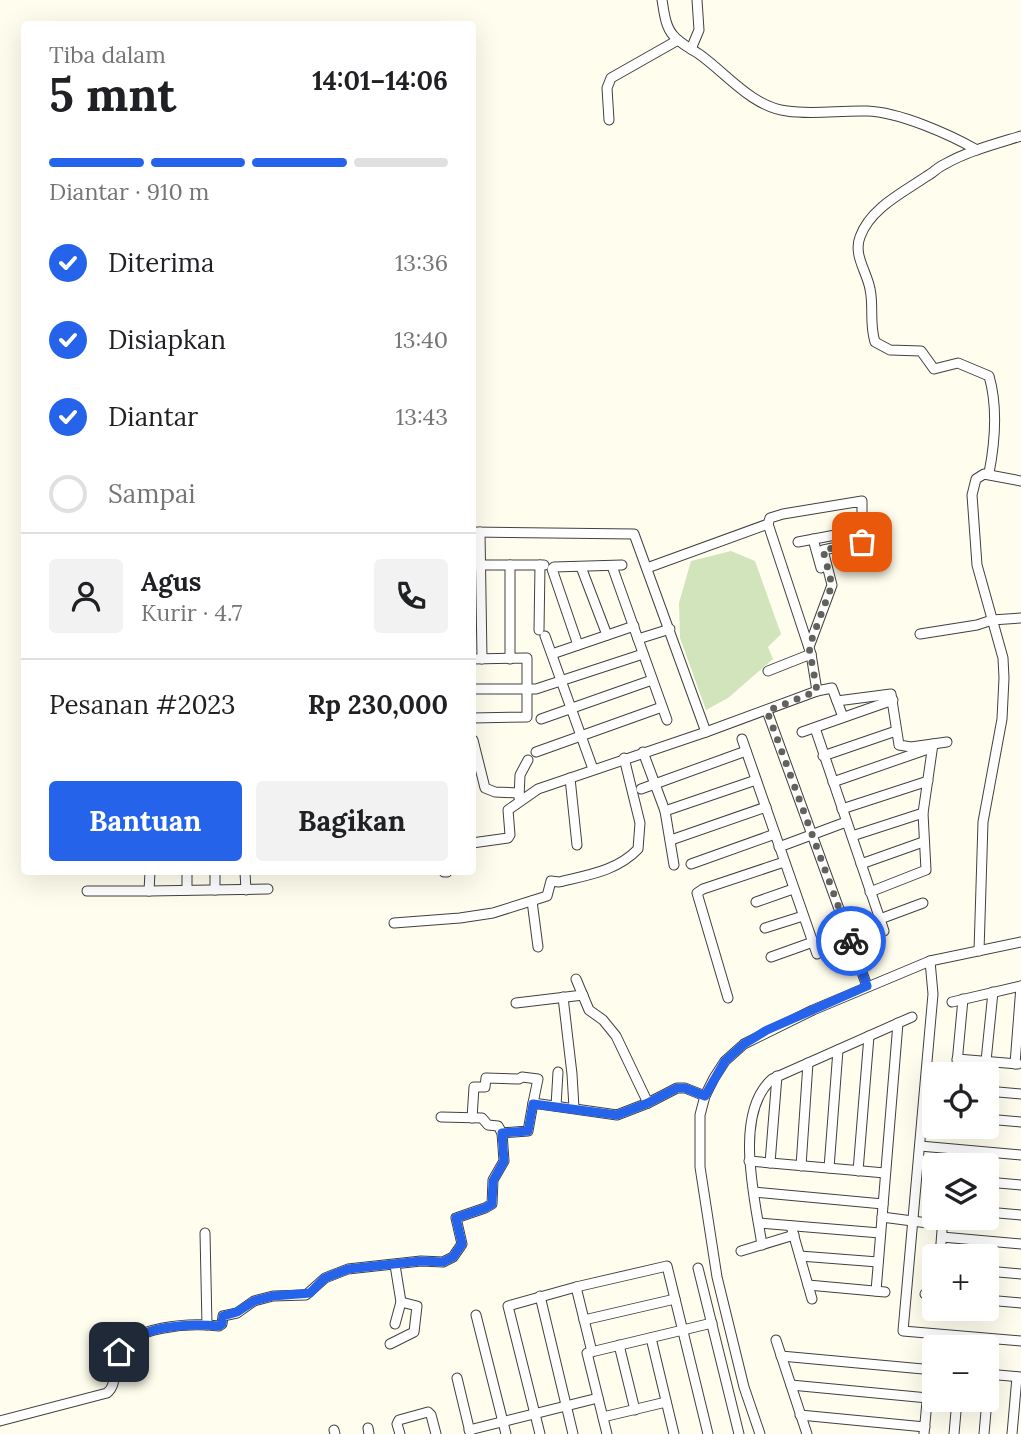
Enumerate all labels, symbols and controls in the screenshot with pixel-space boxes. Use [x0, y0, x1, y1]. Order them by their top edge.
text: Tiba dalam [49, 40, 166, 69]
text: 14:01–14:06 [312, 64, 448, 97]
text: 5 mnt [49, 65, 176, 124]
text: Diantar · 910 m [49, 177, 209, 206]
icon: check [49, 244, 87, 282]
text: Diterima [108, 246, 214, 279]
text: 13:36 [395, 248, 448, 277]
icon: check [49, 321, 87, 359]
text: Disiapkan [108, 323, 226, 356]
text: 13:40 [394, 325, 448, 354]
icon: check [49, 398, 87, 436]
text: Diantar [108, 400, 198, 433]
text: 13:43 [396, 402, 448, 431]
text: Sampai [108, 477, 196, 510]
pin [832, 512, 892, 572]
icon: bag [843, 523, 881, 561]
button: person [49, 559, 123, 633]
button: phone [374, 559, 448, 633]
text: Agus [141, 565, 201, 598]
text: Kurir · 4.7 [141, 598, 242, 627]
text: Pesanan #2023 [49, 688, 235, 721]
text: Rp 230,000 [308, 688, 448, 721]
button: Bantuan [49, 781, 242, 861]
button: Bagikan [256, 781, 448, 861]
courier [816, 906, 886, 976]
icon: bike [832, 922, 870, 960]
map controls [922, 1062, 999, 1412]
button: locate [922, 1062, 999, 1139]
button: layers [922, 1153, 999, 1230]
button: + [922, 1244, 999, 1321]
pin [89, 1322, 149, 1382]
icon: home [100, 1333, 138, 1371]
button: − [922, 1335, 999, 1412]

